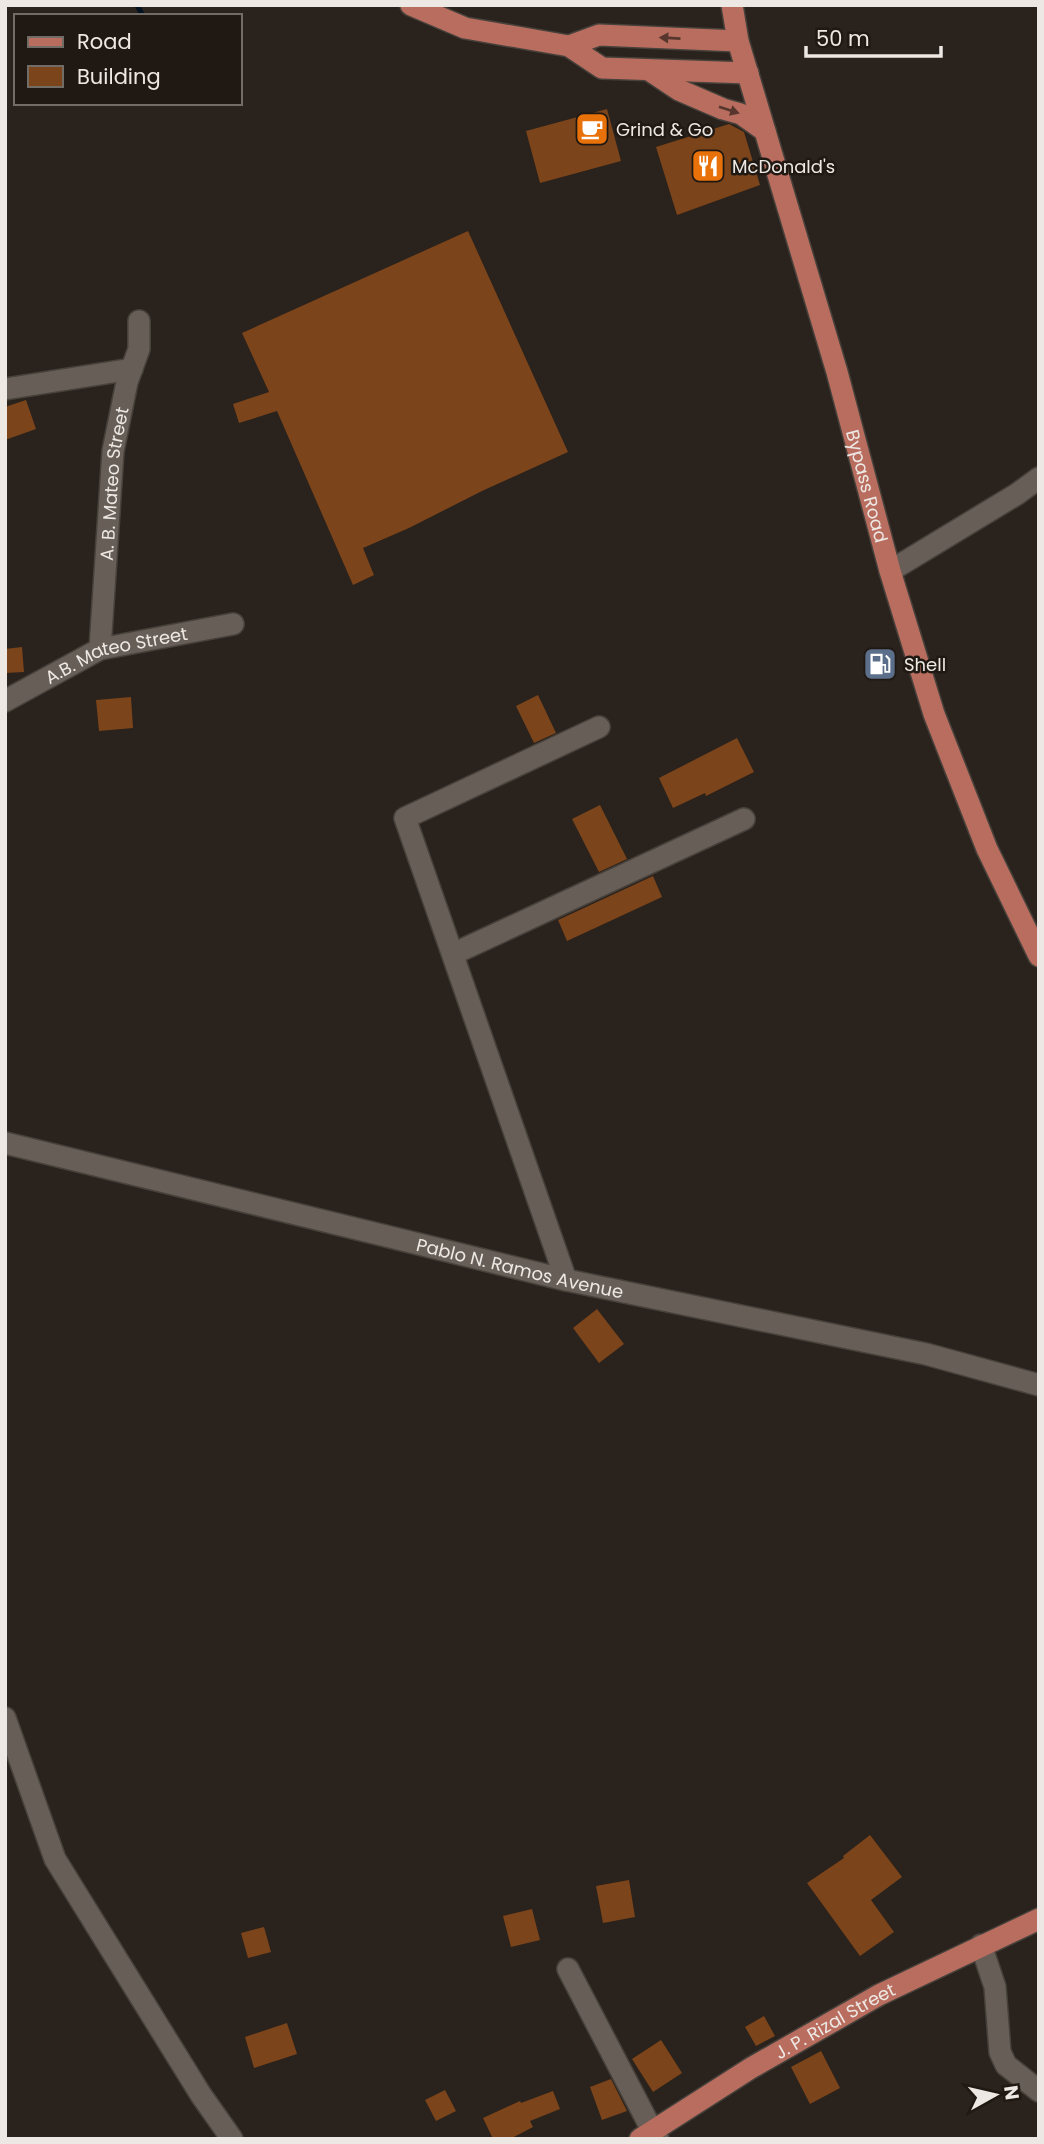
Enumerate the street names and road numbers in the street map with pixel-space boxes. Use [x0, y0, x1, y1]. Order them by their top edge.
street label: A. B. Mateo Street [93, 404, 134, 561]
street label: Bypass Road [840, 427, 894, 545]
street label: A.B. Mateo Street [40, 620, 190, 689]
street label: Pablo N. Ramos Avenue [414, 1231, 626, 1304]
street label: J. P. Rizal Street [770, 1977, 899, 2065]

